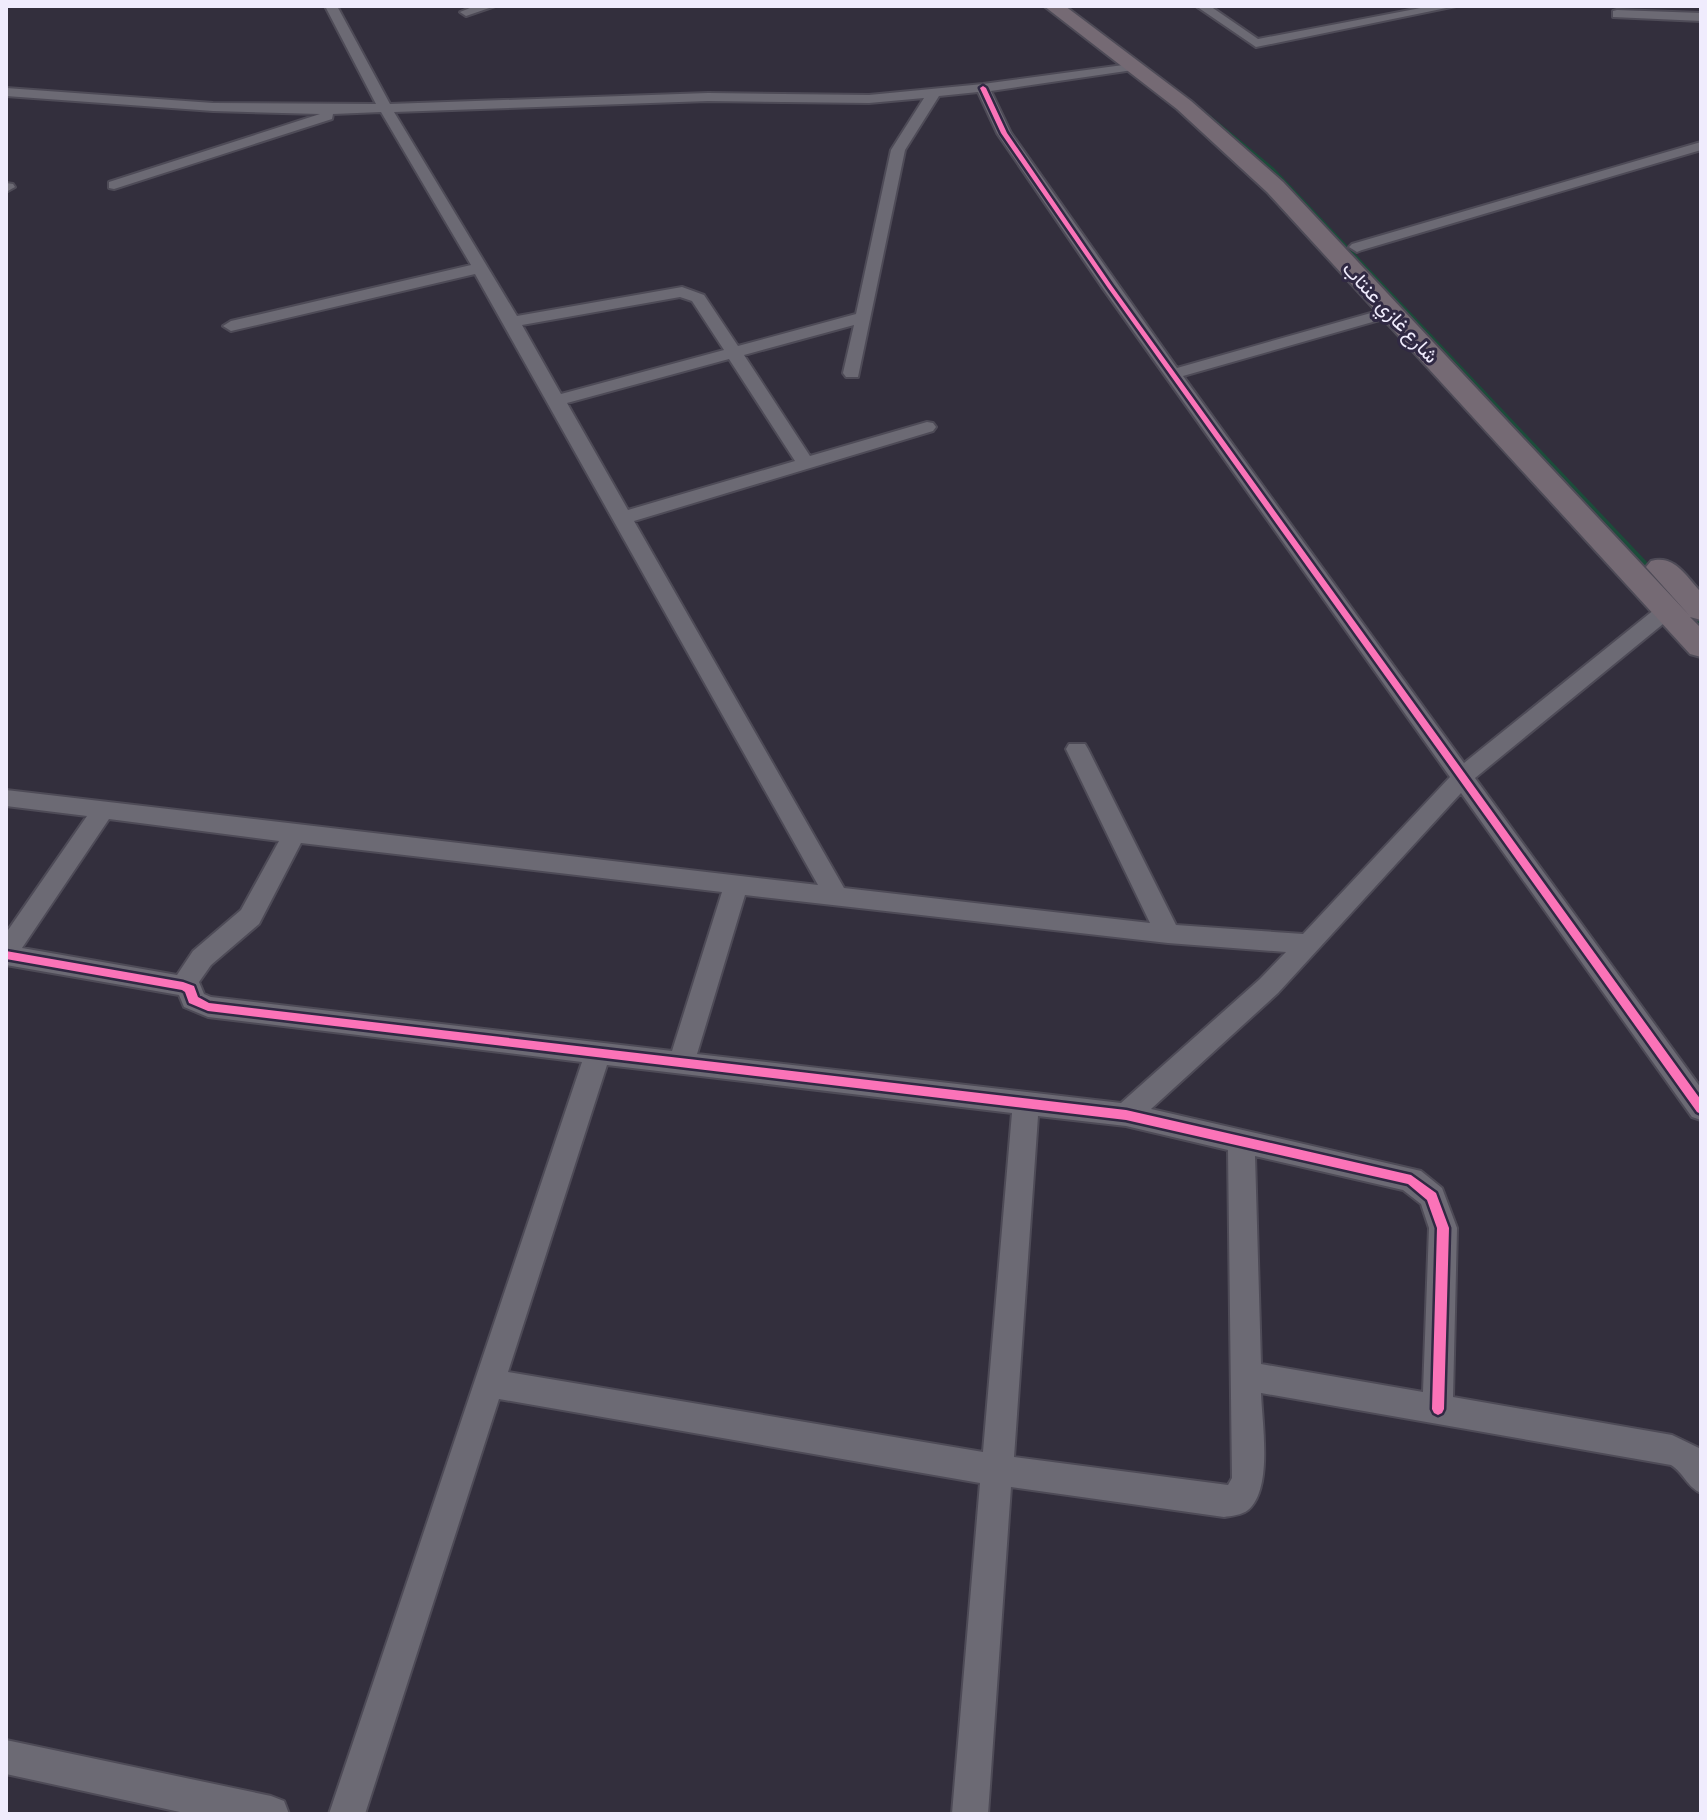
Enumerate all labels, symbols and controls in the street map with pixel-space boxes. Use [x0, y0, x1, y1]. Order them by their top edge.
street label: شارع غازي عنتاب [1334, 257, 1444, 371]

